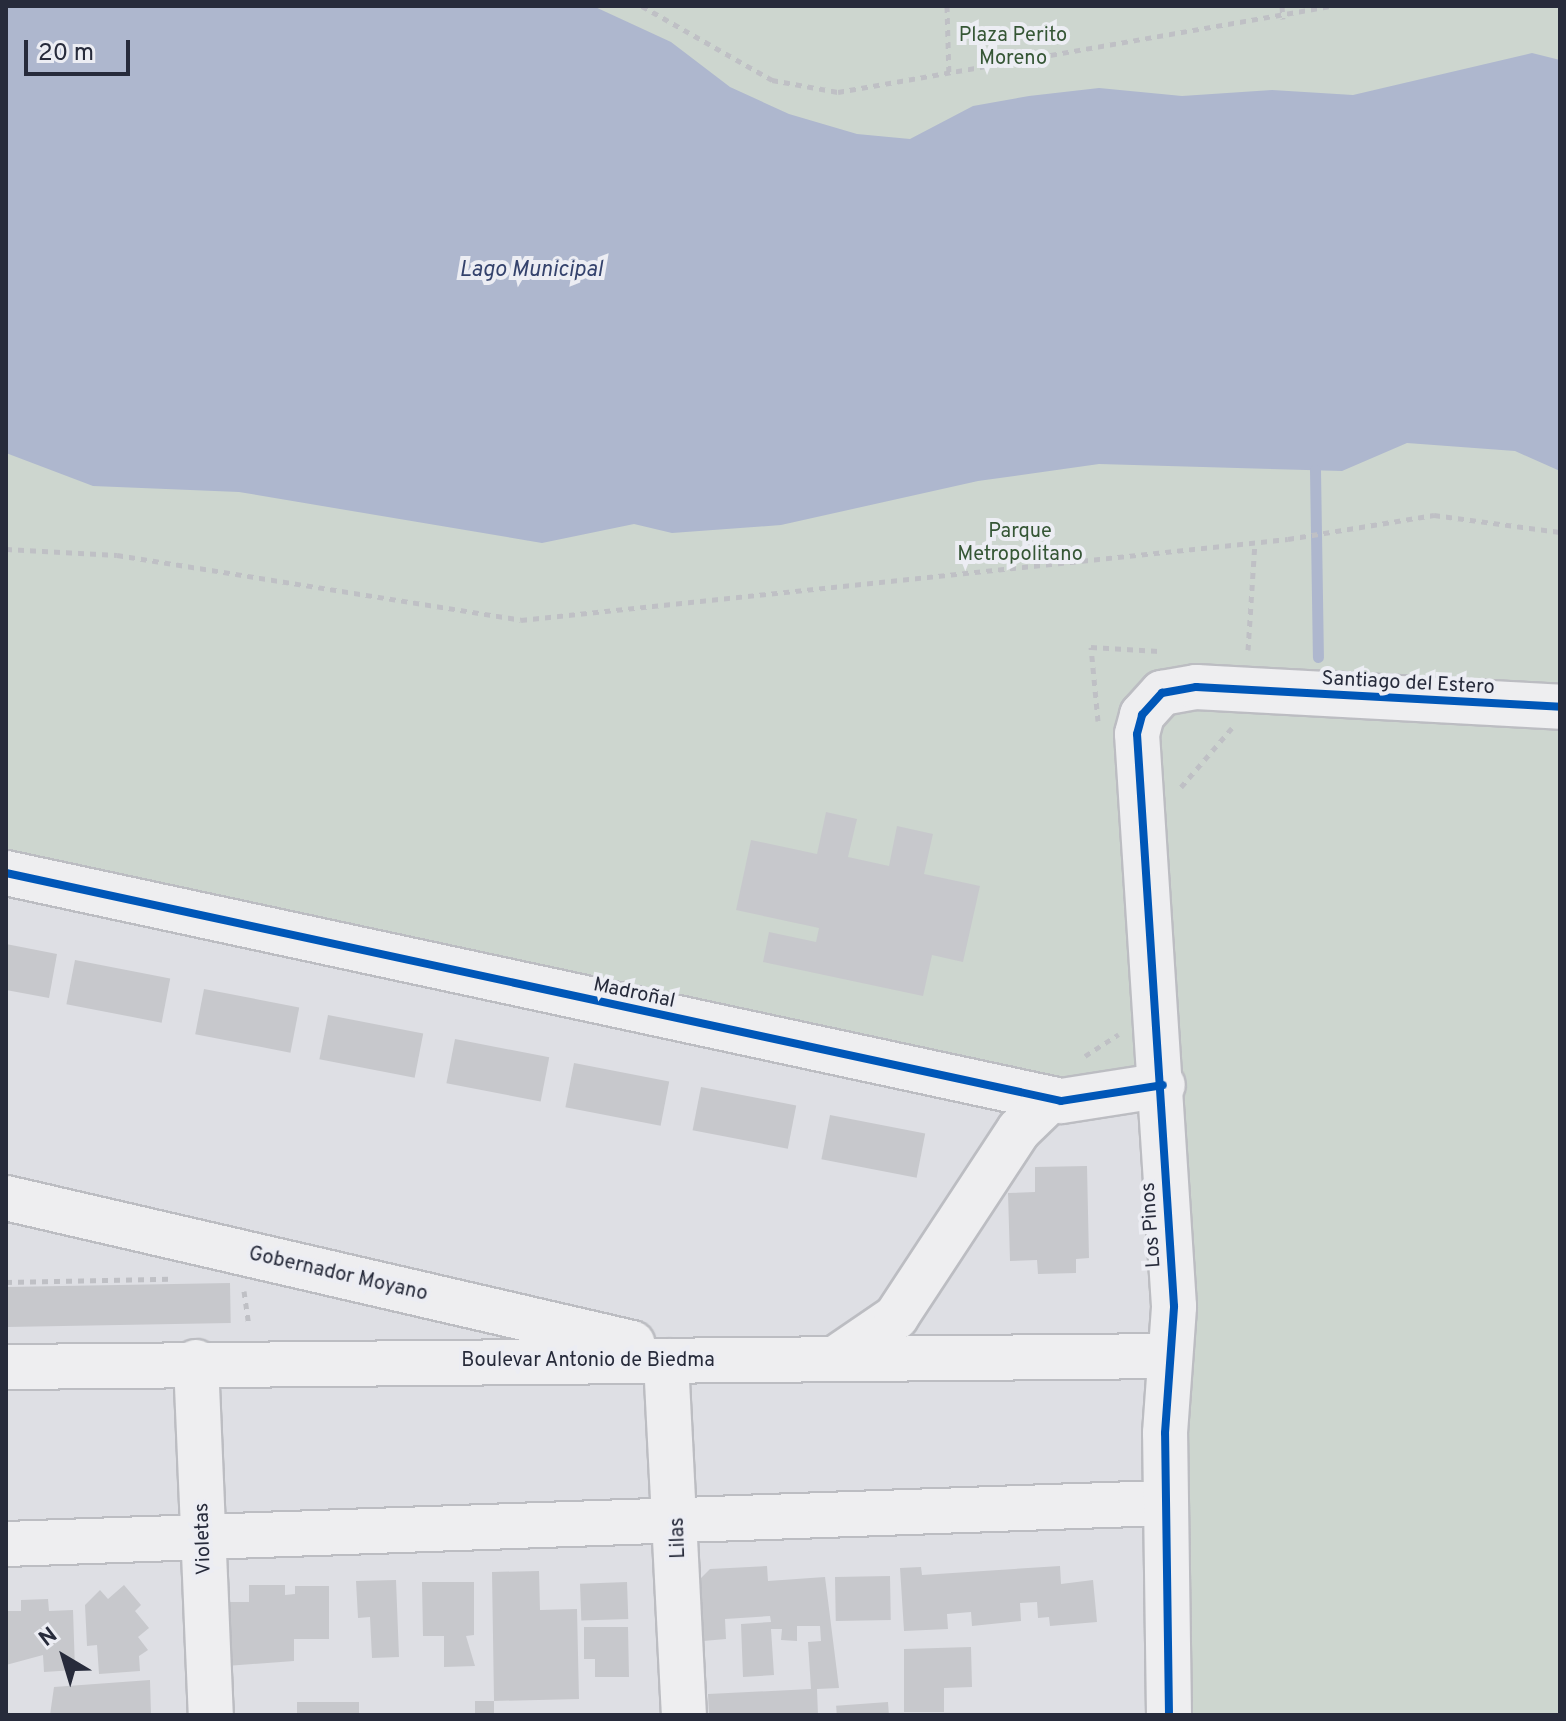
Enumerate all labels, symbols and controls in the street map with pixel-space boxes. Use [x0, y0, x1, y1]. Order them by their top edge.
scale bar [28, 24, 134, 74]
park label: Plaza Perito Moreno [959, 25, 1067, 72]
text: 20 m [38, 39, 94, 69]
water label: Lago Municipal [459, 258, 603, 284]
park label: Parque Metropolitano [957, 520, 1083, 567]
street label: Santiago del Estero [1321, 667, 1495, 701]
street label: Madroñal [591, 974, 677, 1014]
street label: Los Pinos [1137, 1181, 1167, 1269]
street label: Gobernador Moyano [246, 1243, 430, 1307]
street label: Boulevar Antonio de Biedma [461, 1349, 715, 1373]
street label: Violetas [191, 1502, 217, 1576]
street label: Lilas [666, 1517, 692, 1559]
north arrow [24, 1617, 104, 1697]
text: N [34, 1622, 63, 1653]

